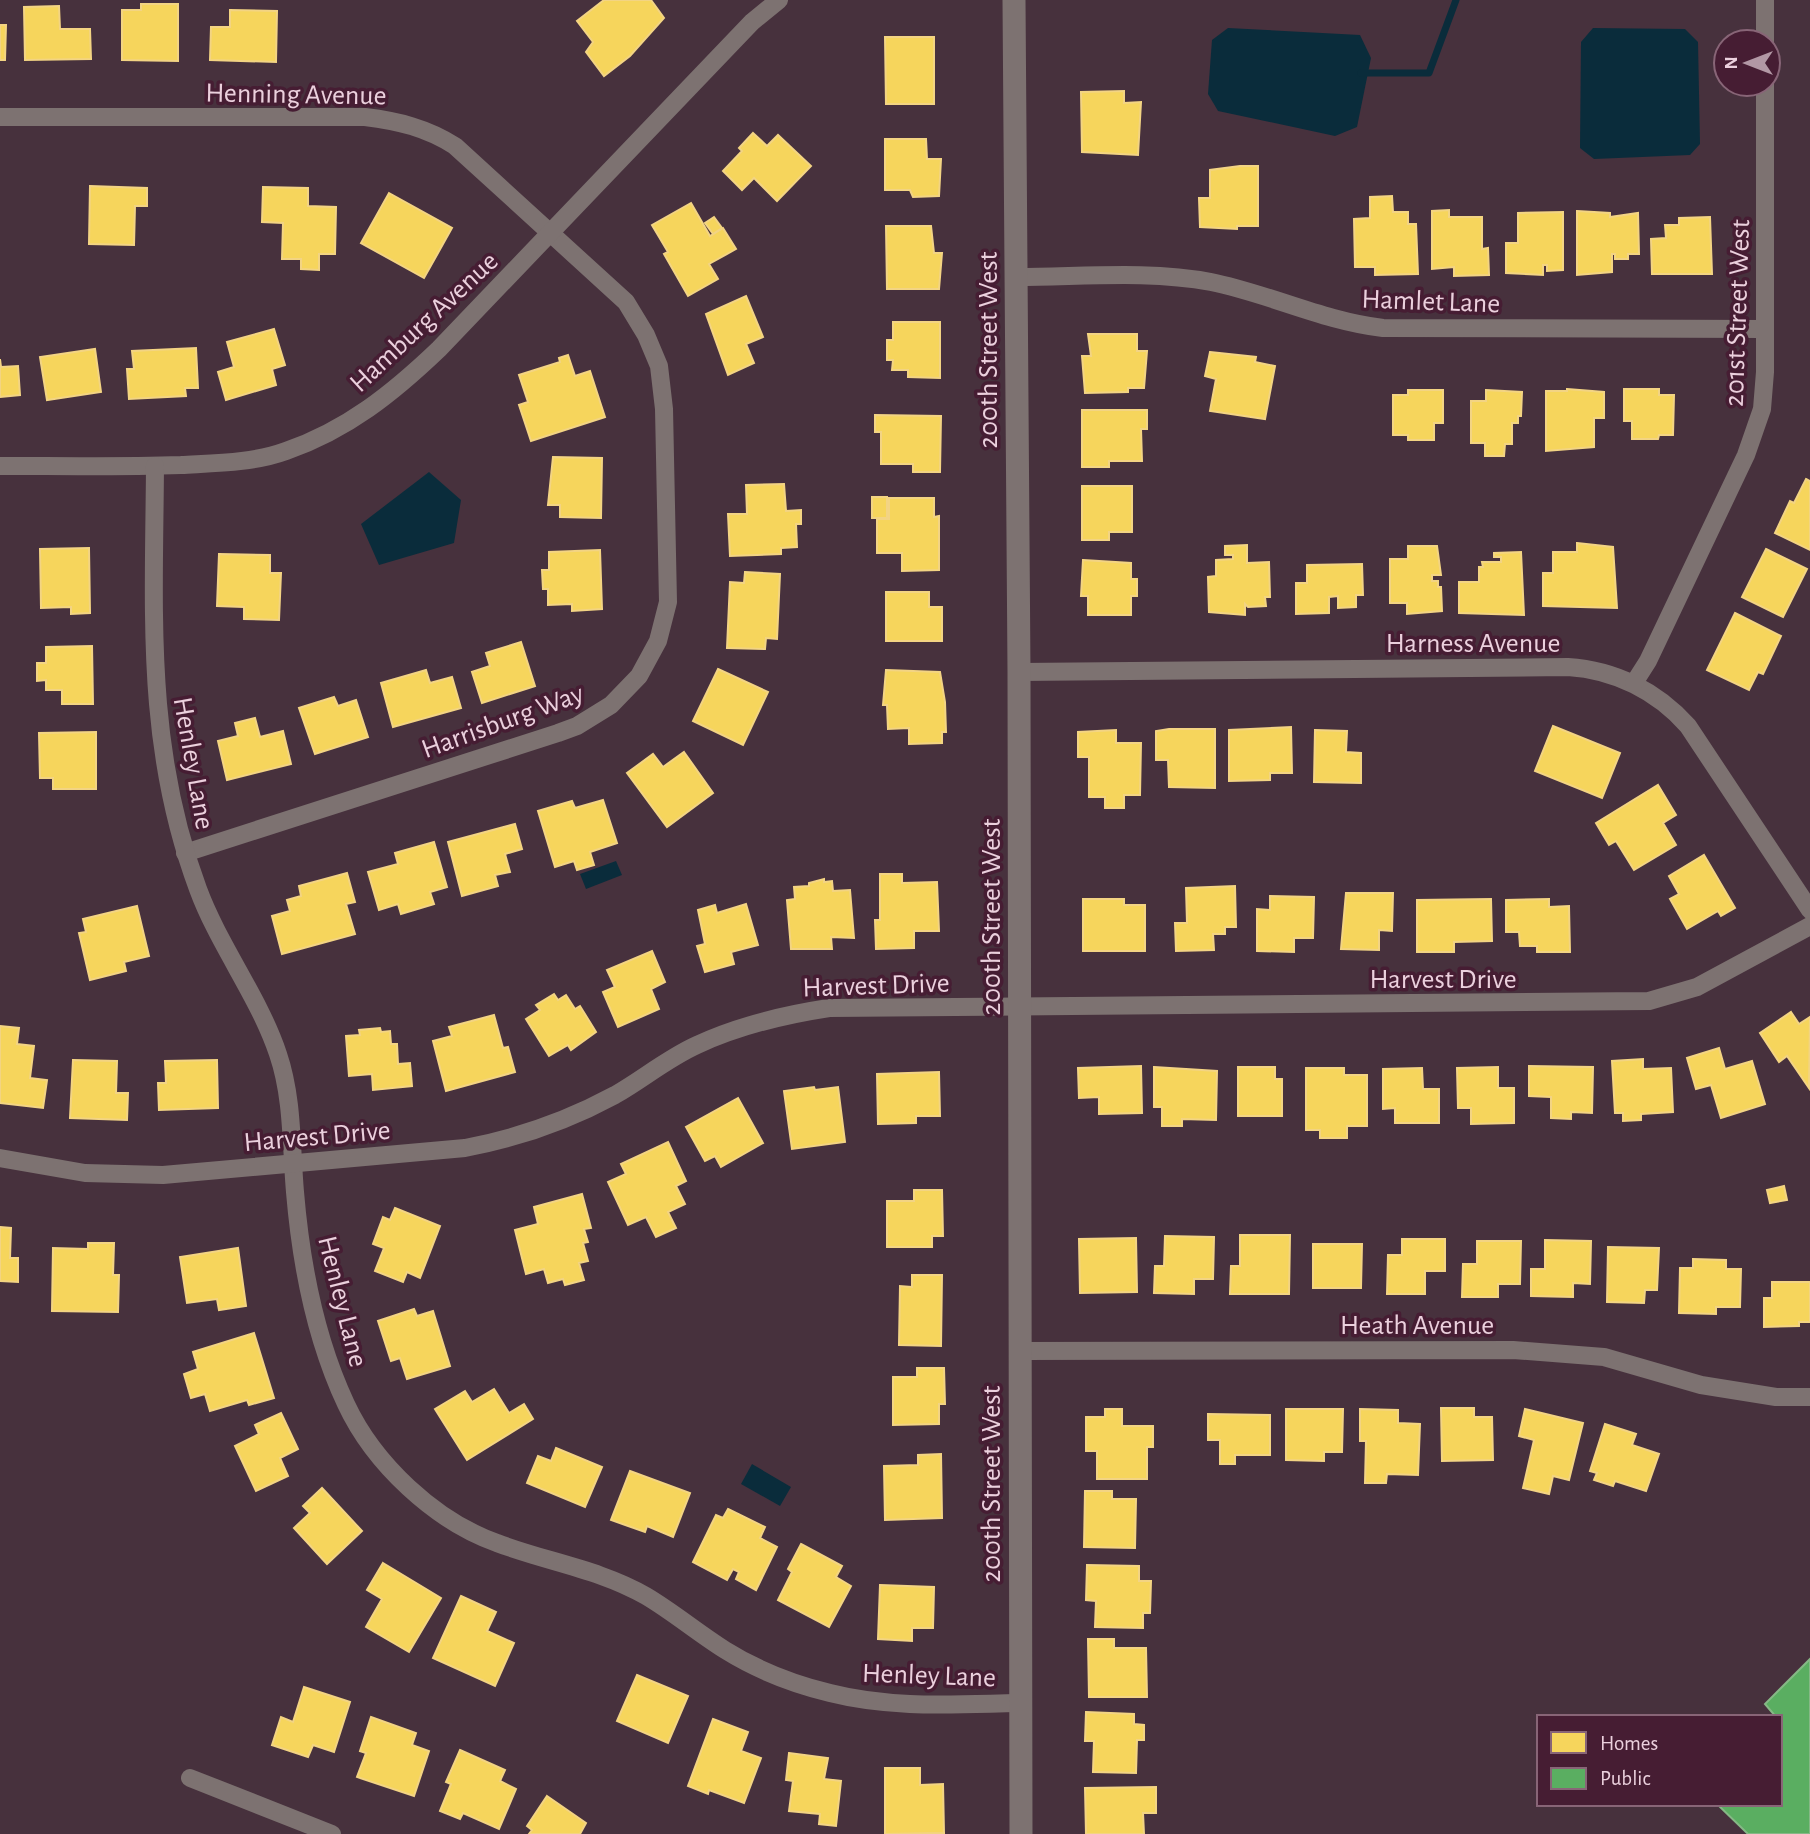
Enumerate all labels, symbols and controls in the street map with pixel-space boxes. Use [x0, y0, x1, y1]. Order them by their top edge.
north arrow [1712, 28, 1782, 98]
text: N [1722, 56, 1741, 70]
street label: Henning Avenue [205, 79, 387, 111]
street label: 201st Street West [1721, 219, 1755, 407]
street label: Hamburg Avenue [345, 247, 504, 398]
street label: 200th Street West [975, 251, 1003, 448]
street label: Hamlet Lane [1361, 286, 1501, 318]
street label: Harness Avenue [1386, 630, 1560, 658]
street label: Harrisburg Way [418, 680, 587, 764]
street label: Henley Lane [168, 695, 218, 832]
street label: 200th Street West [978, 818, 1006, 1015]
street label: Harvest Drive [1369, 966, 1517, 994]
street label: Harvest Drive [802, 969, 950, 1003]
street label: Harvest Drive [243, 1117, 392, 1157]
street label: Henley Lane [312, 1233, 372, 1370]
street label: Heath Avenue [1340, 1312, 1494, 1340]
street label: 200th Street West [978, 1385, 1006, 1582]
street label: Henley Lane [861, 1660, 996, 1692]
legend [1537, 1715, 1782, 1806]
text: Homes [1600, 1733, 1658, 1754]
text: Public [1600, 1768, 1650, 1789]

